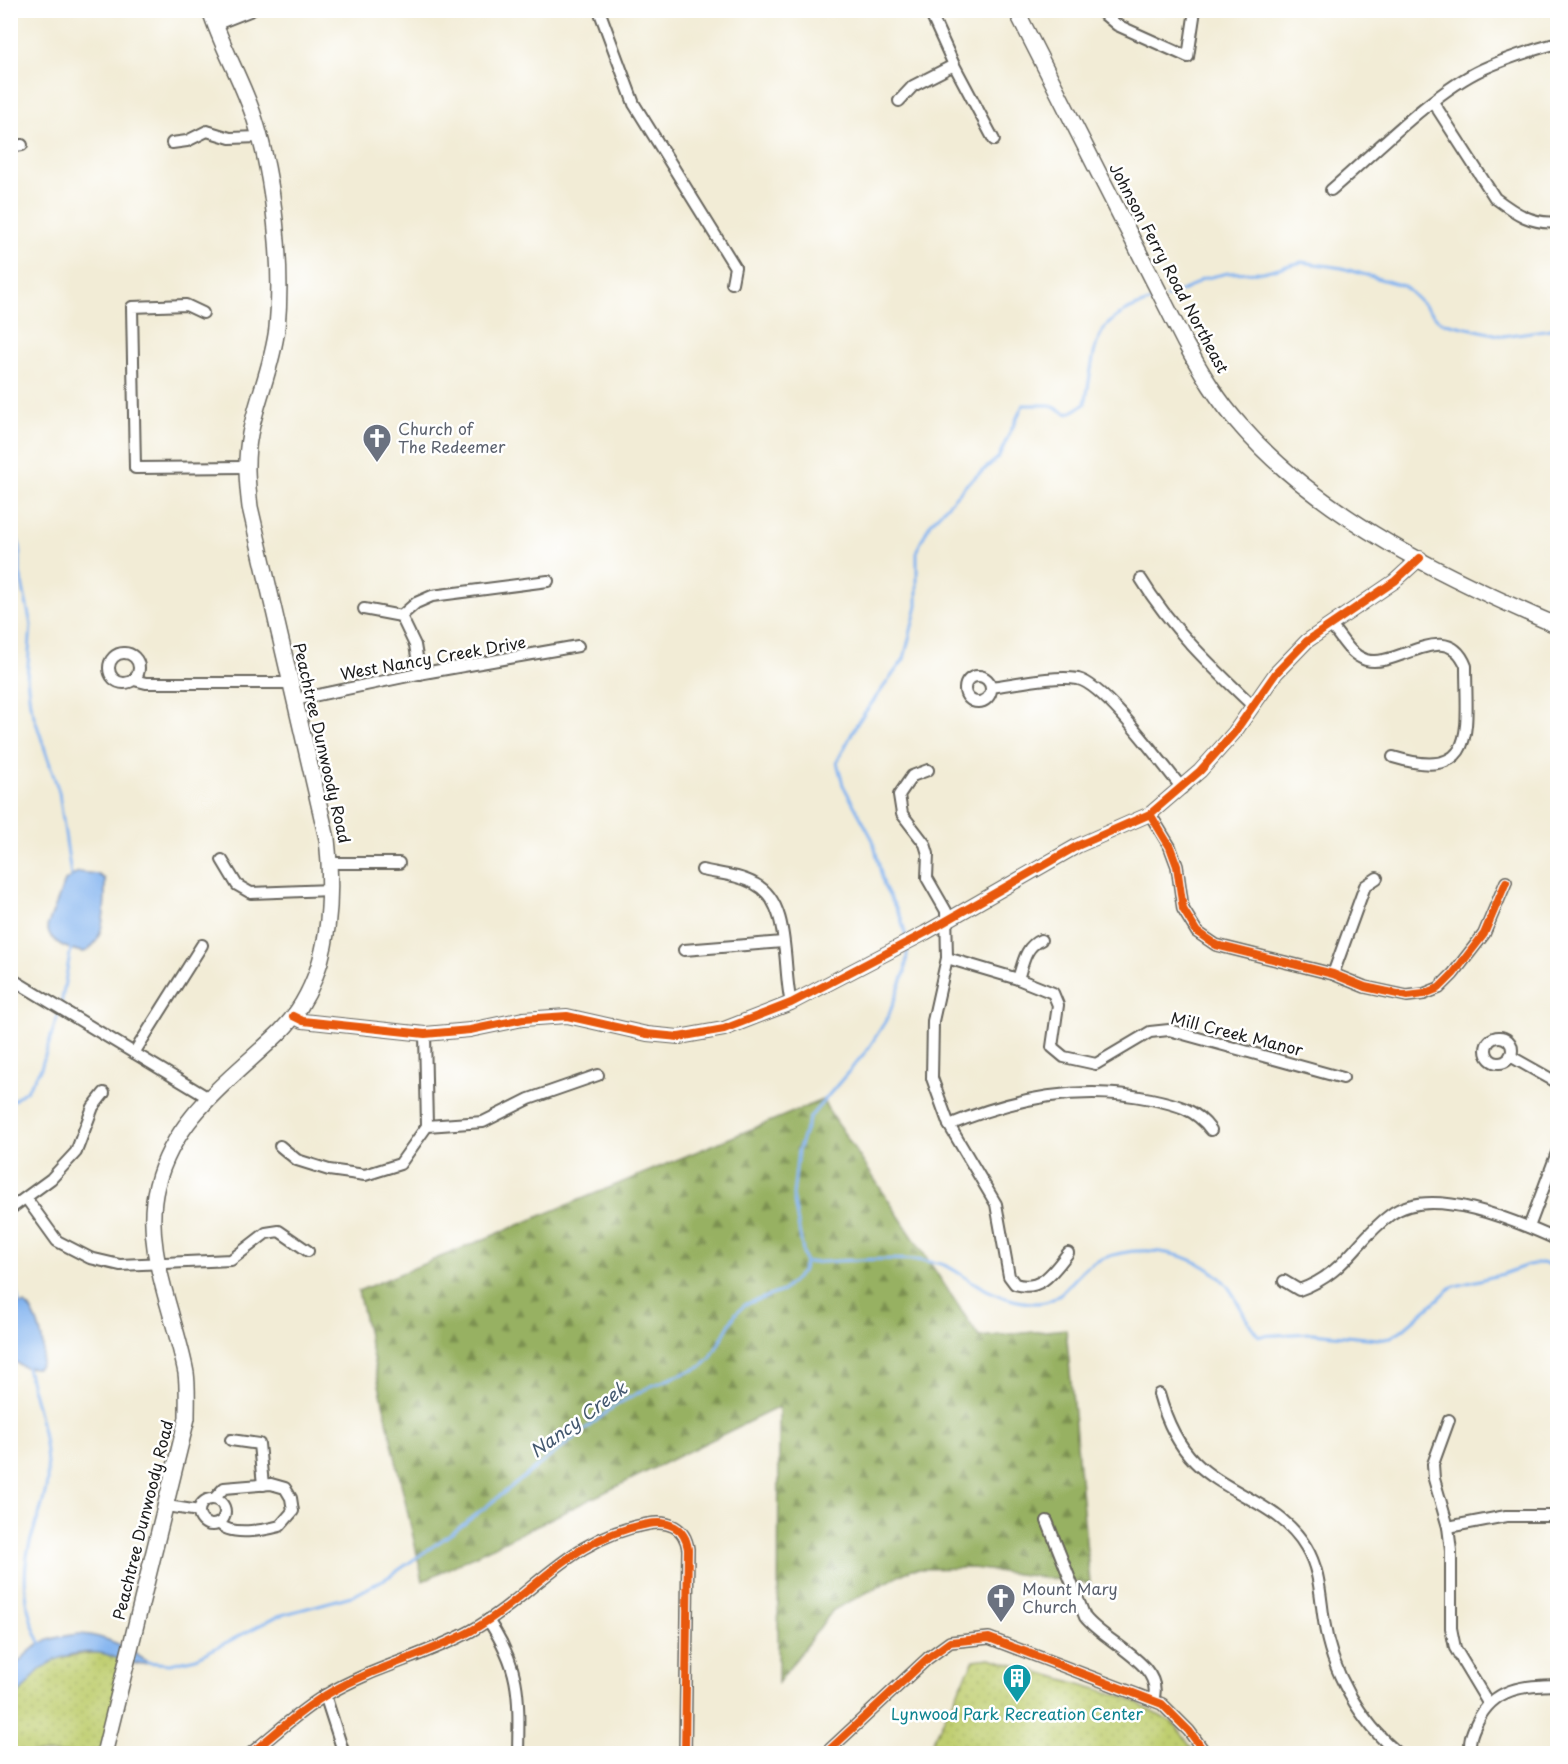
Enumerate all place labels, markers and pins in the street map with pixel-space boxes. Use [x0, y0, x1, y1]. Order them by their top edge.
place label: Church of The Redeemer [398, 416, 506, 458]
church icon: Church of The Redeemer [361, 422, 393, 464]
place label: Mount Mary Church [1022, 1576, 1118, 1618]
church icon: Mount Mary Church [985, 1582, 1017, 1624]
building icon: Lynwood Park Recreation Center [1001, 1662, 1033, 1704]
place label: Lynwood Park Recreation Center [891, 1701, 1143, 1725]

